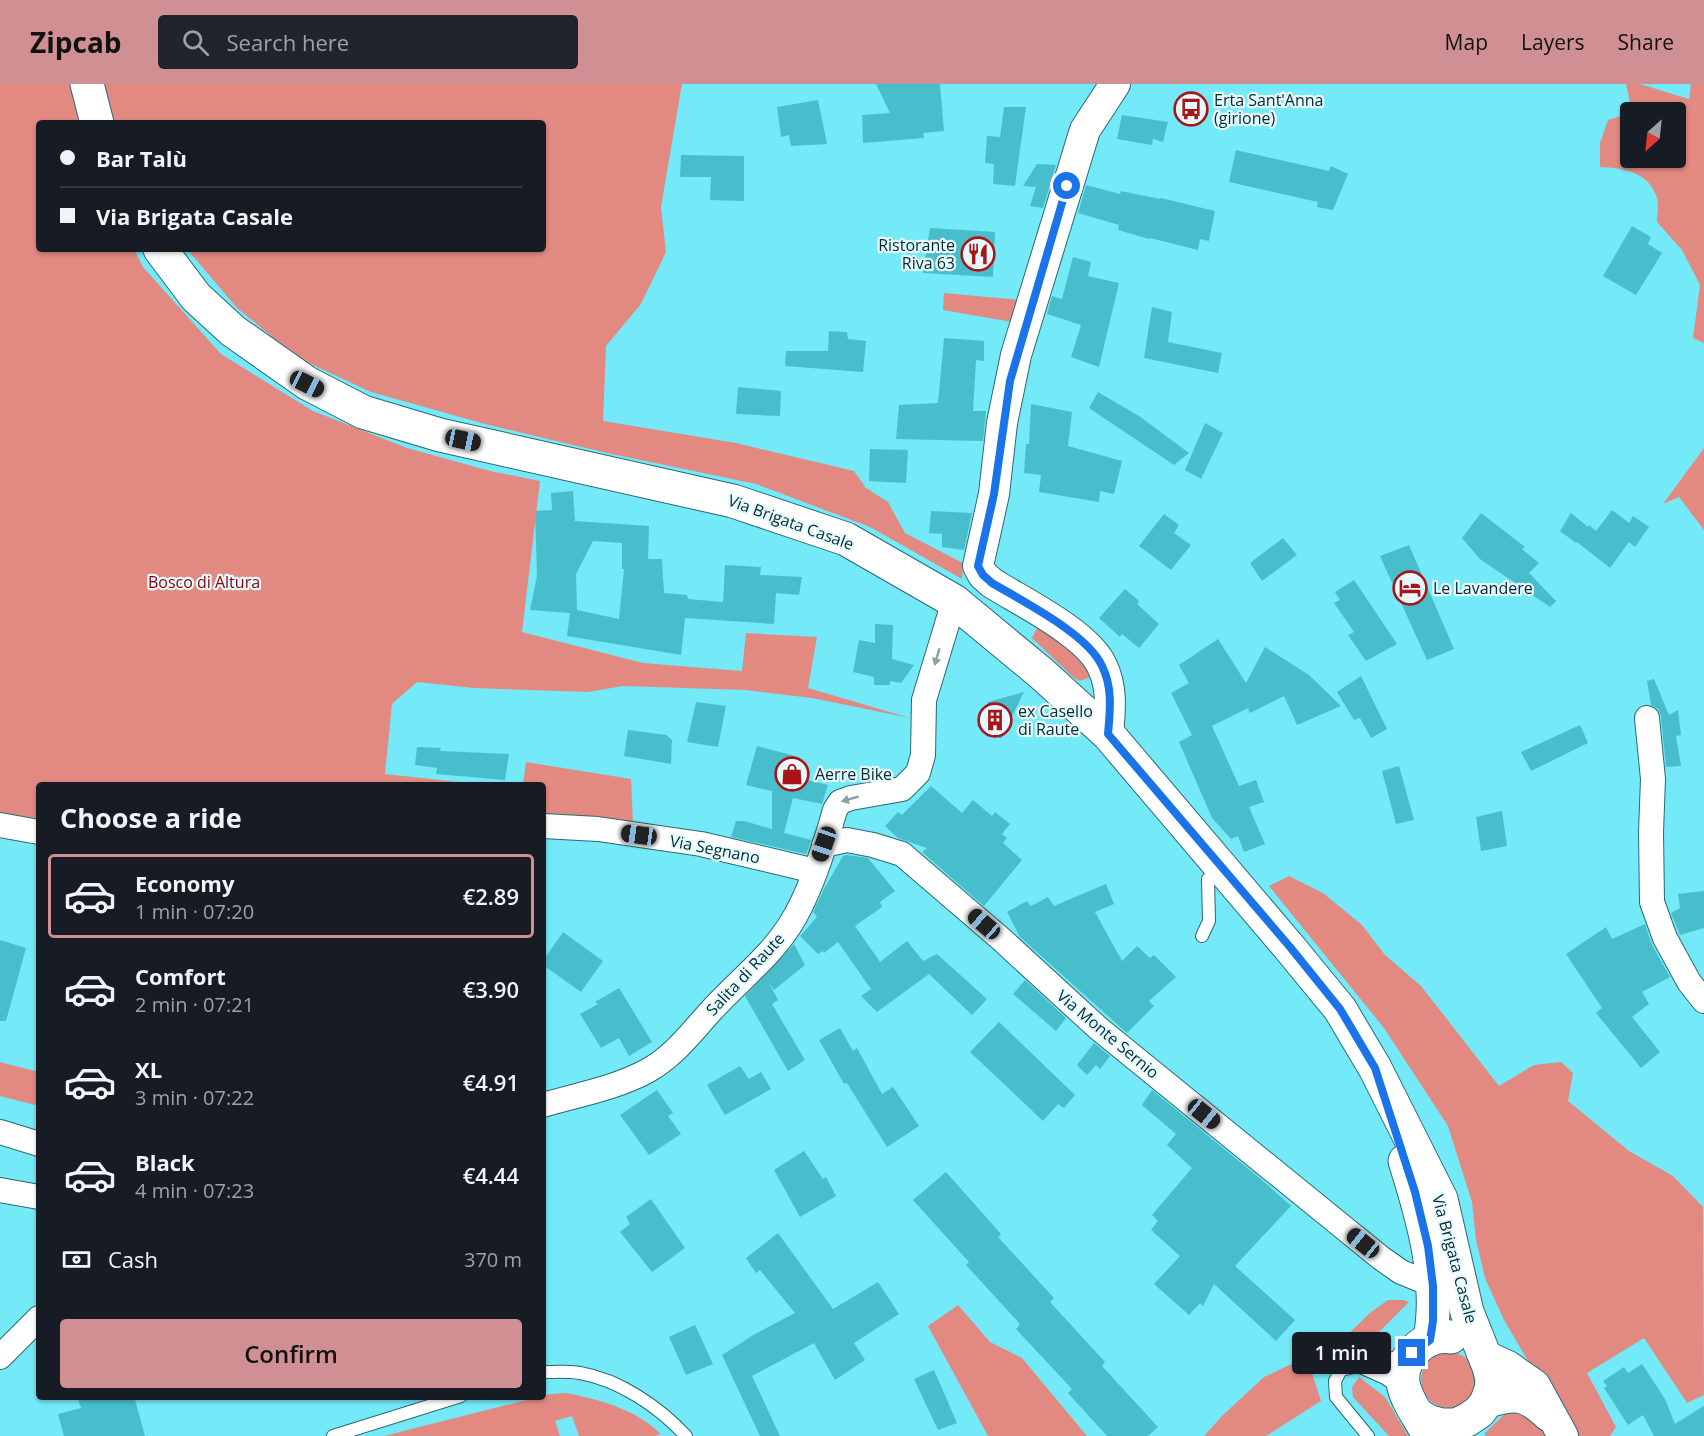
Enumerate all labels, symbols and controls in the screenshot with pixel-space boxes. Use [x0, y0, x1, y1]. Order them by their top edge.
search box [158, 15, 578, 69]
text: Zipcab [30, 23, 122, 61]
icon: search [179, 26, 212, 59]
text: Search here [227, 27, 349, 57]
text: Map [1445, 28, 1488, 56]
text: Layers [1521, 28, 1585, 56]
text: Share [1618, 28, 1674, 56]
place label: Erta Sant'Anna (girione) [1214, 89, 1324, 129]
bus stop icon: Erta Sant'Anna (girione) [1173, 91, 1209, 127]
north arrow [1620, 102, 1686, 168]
map controls [1620, 102, 1686, 168]
text: Bar Talù [96, 143, 187, 173]
route start [1053, 172, 1080, 199]
text: Via Brigata Casale [96, 201, 293, 231]
place label: Ristorante Riva 63 [878, 234, 955, 274]
restaurant icon: Ristorante Riva 63 [960, 236, 996, 272]
car [287, 368, 327, 400]
car [444, 427, 482, 453]
street label: Via Brigata Casale [725, 489, 857, 555]
hotel icon: Le Lavandere [1392, 570, 1428, 606]
park label: Bosco di Altura [148, 571, 260, 593]
place label: Le Lavandere [1433, 577, 1533, 599]
one-way arrow [932, 648, 941, 666]
place label: ex Casello di Raute [1018, 700, 1093, 740]
building icon: ex Casello di Raute [977, 702, 1013, 738]
shop icon: Aerre Bike [774, 756, 810, 792]
place label: Aerre Bike [815, 763, 892, 785]
one-way arrow [841, 795, 859, 805]
text: Choose a ride [60, 799, 242, 836]
car [620, 824, 658, 846]
car [810, 824, 838, 864]
street label: Via Segnano [668, 829, 762, 869]
text: Economy [135, 868, 234, 898]
icon: car [63, 869, 117, 923]
text: €2.89 [463, 881, 519, 911]
text: 1 min · 07:20 [135, 898, 254, 925]
car [965, 905, 1003, 943]
street label: Salita di Raute [701, 928, 789, 1020]
text: Comfort [135, 961, 226, 991]
icon: car [63, 962, 117, 1016]
text: €3.90 [463, 974, 519, 1004]
street label: Via Monte Sernio [1052, 985, 1164, 1083]
text: 2 min · 07:21 [135, 991, 254, 1018]
text: XL [135, 1054, 162, 1084]
icon: car [63, 1055, 117, 1109]
text: €4.91 [463, 1067, 519, 1097]
text: 3 min · 07:22 [135, 1084, 254, 1111]
car [1184, 1096, 1224, 1132]
text: Black [135, 1147, 195, 1177]
icon: car [63, 1148, 117, 1202]
text: €4.44 [463, 1160, 519, 1190]
text: 4 min · 07:23 [135, 1177, 254, 1204]
street label: Via Brigata Casale [1427, 1192, 1483, 1326]
car [1343, 1225, 1383, 1261]
icon: cash [60, 1243, 93, 1276]
text: Cash [108, 1244, 158, 1274]
text: 370 m [464, 1246, 522, 1273]
button: Confirm [60, 1319, 522, 1388]
callout: 1 min [1292, 1332, 1391, 1374]
text: 1 min [1315, 1339, 1369, 1366]
route end [1398, 1339, 1425, 1366]

